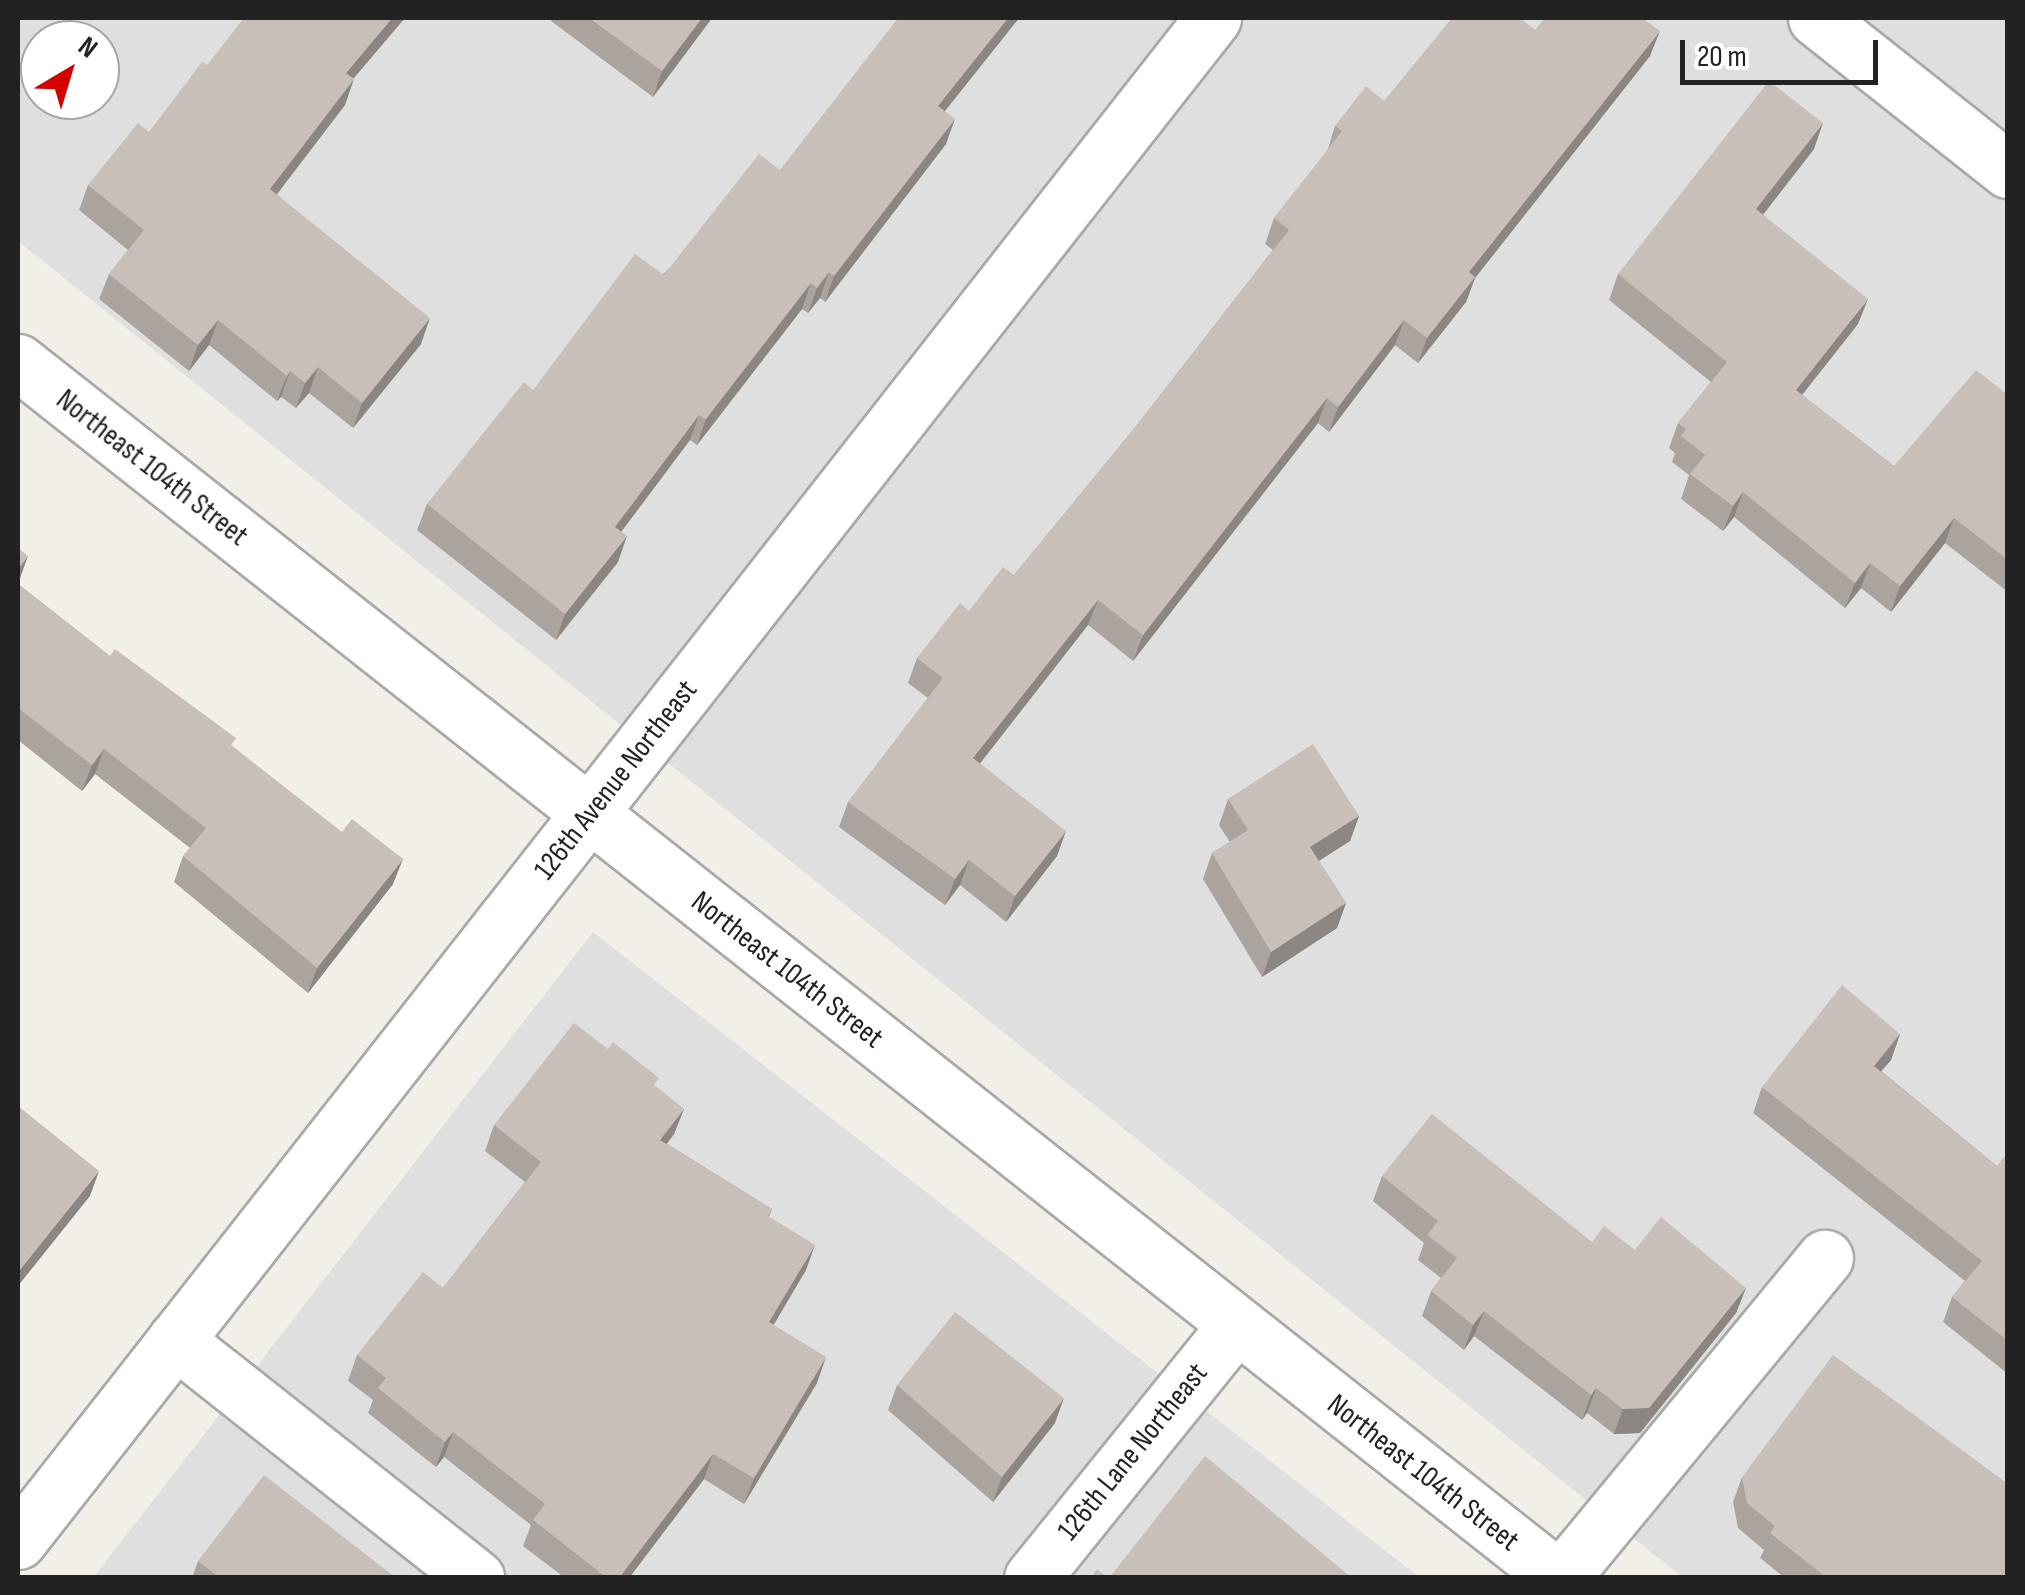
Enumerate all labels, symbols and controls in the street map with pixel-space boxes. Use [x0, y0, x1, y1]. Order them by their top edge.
north arrow [20, 20, 120, 120]
scale bar [1685, 20, 1882, 82]
text: N [71, 30, 104, 65]
text: 20 m [1697, 39, 1747, 75]
street label: Northeast 104th Street [49, 382, 255, 554]
street label: 126th Avenue Northeast [527, 673, 705, 887]
street label: Northeast 104th Street [684, 884, 890, 1056]
street label: 126th Lane Northeast [1051, 1356, 1215, 1548]
street label: Northeast 104th Street [1320, 1387, 1526, 1559]

